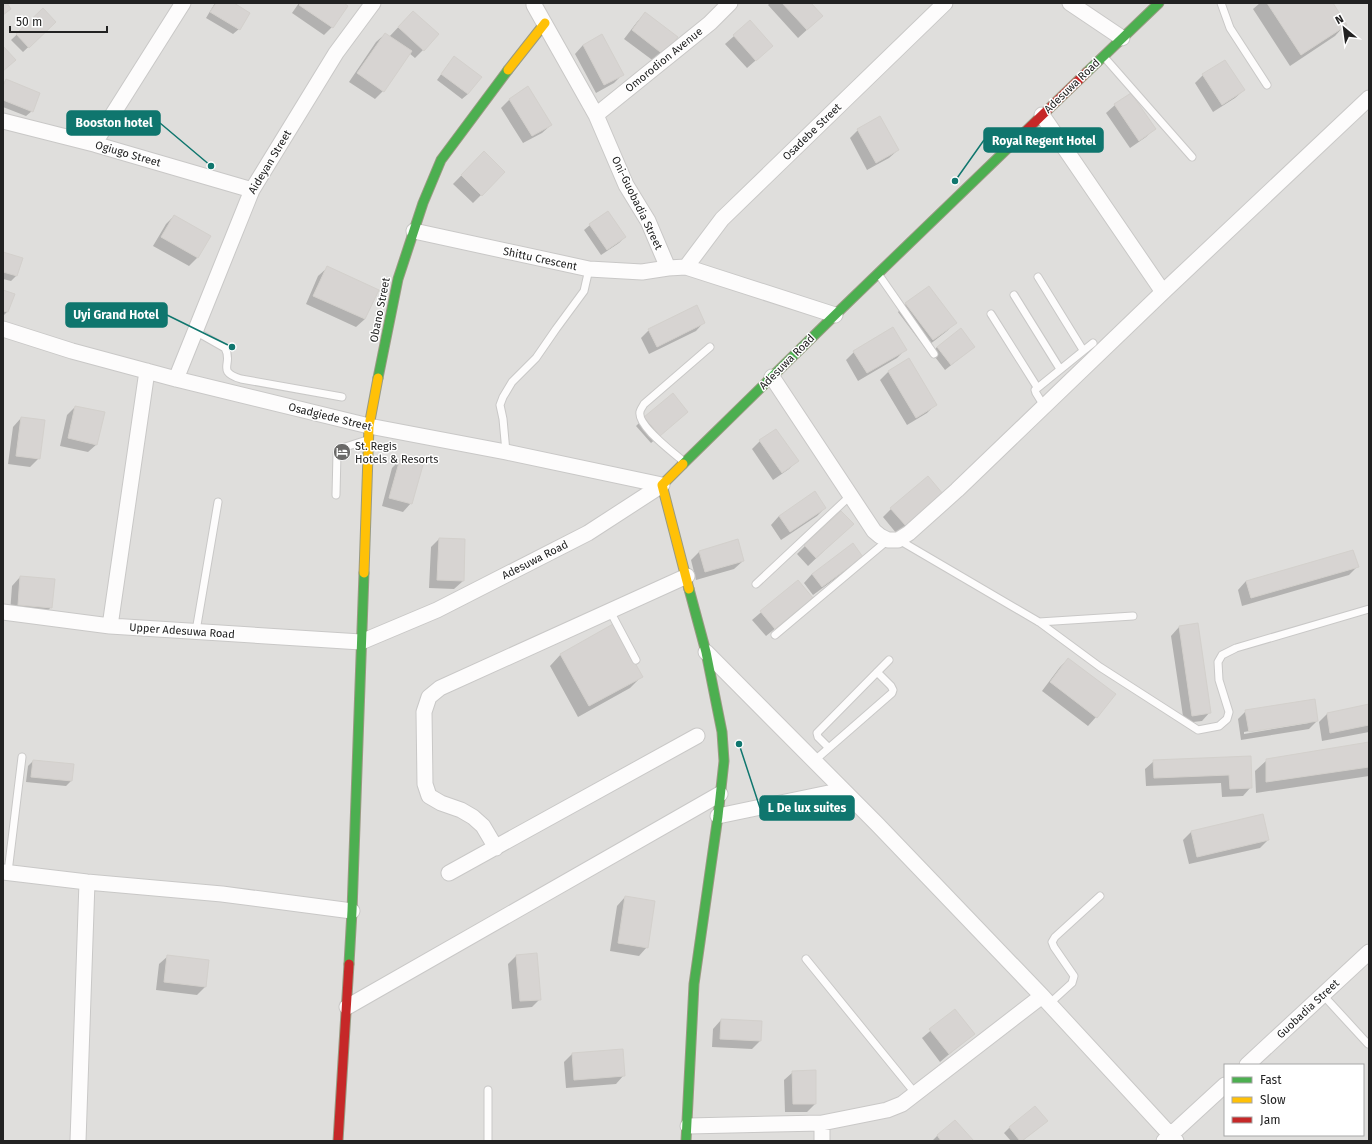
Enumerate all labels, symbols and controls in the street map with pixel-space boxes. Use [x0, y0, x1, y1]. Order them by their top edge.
scale bar [10, 8, 107, 34]
north arrow [1324, 8, 1364, 48]
text: N [1333, 12, 1346, 27]
text: 50 m [16, 15, 42, 29]
street label: Omorodion Avenue [623, 25, 705, 95]
street label: Adesuwa Road [1041, 56, 1103, 116]
street label: Osadebe Street [780, 101, 844, 163]
callout: Booston hotel [67, 111, 160, 135]
text: Booston hotel [76, 116, 153, 130]
street label: Aideyan Street [246, 128, 294, 196]
callout: Royal Regent Hotel [984, 128, 1103, 152]
text: Royal Regent Hotel [992, 134, 1096, 148]
street label: Ogiugo Street [94, 138, 162, 170]
street label: Oni-Guobadia Street [609, 154, 665, 252]
street label: Shittu Crescent [502, 245, 578, 273]
street label: Obano Street [367, 277, 393, 343]
callout: Uyi Grand Hotel [66, 303, 167, 327]
text: Uyi Grand Hotel [73, 308, 159, 322]
street label: Adesuwa Road [757, 332, 817, 392]
street label: Osadgiede Street [287, 400, 373, 434]
place label: St. Regis Hotels & Resorts [355, 440, 438, 466]
hotel icon: St. Regis Hotels & Resorts [332, 442, 352, 462]
street label: Adesuwa Road [500, 538, 570, 582]
street label: Upper Adesuwa Road [129, 621, 235, 641]
callout: L De lux suites [760, 796, 854, 820]
text: L De lux suites [768, 801, 846, 815]
street label: Guobadia Street [1274, 977, 1342, 1041]
legend [1224, 1064, 1364, 1136]
text: Fast [1260, 1073, 1282, 1087]
text: Slow [1260, 1093, 1286, 1107]
text: Jam [1260, 1113, 1280, 1127]

